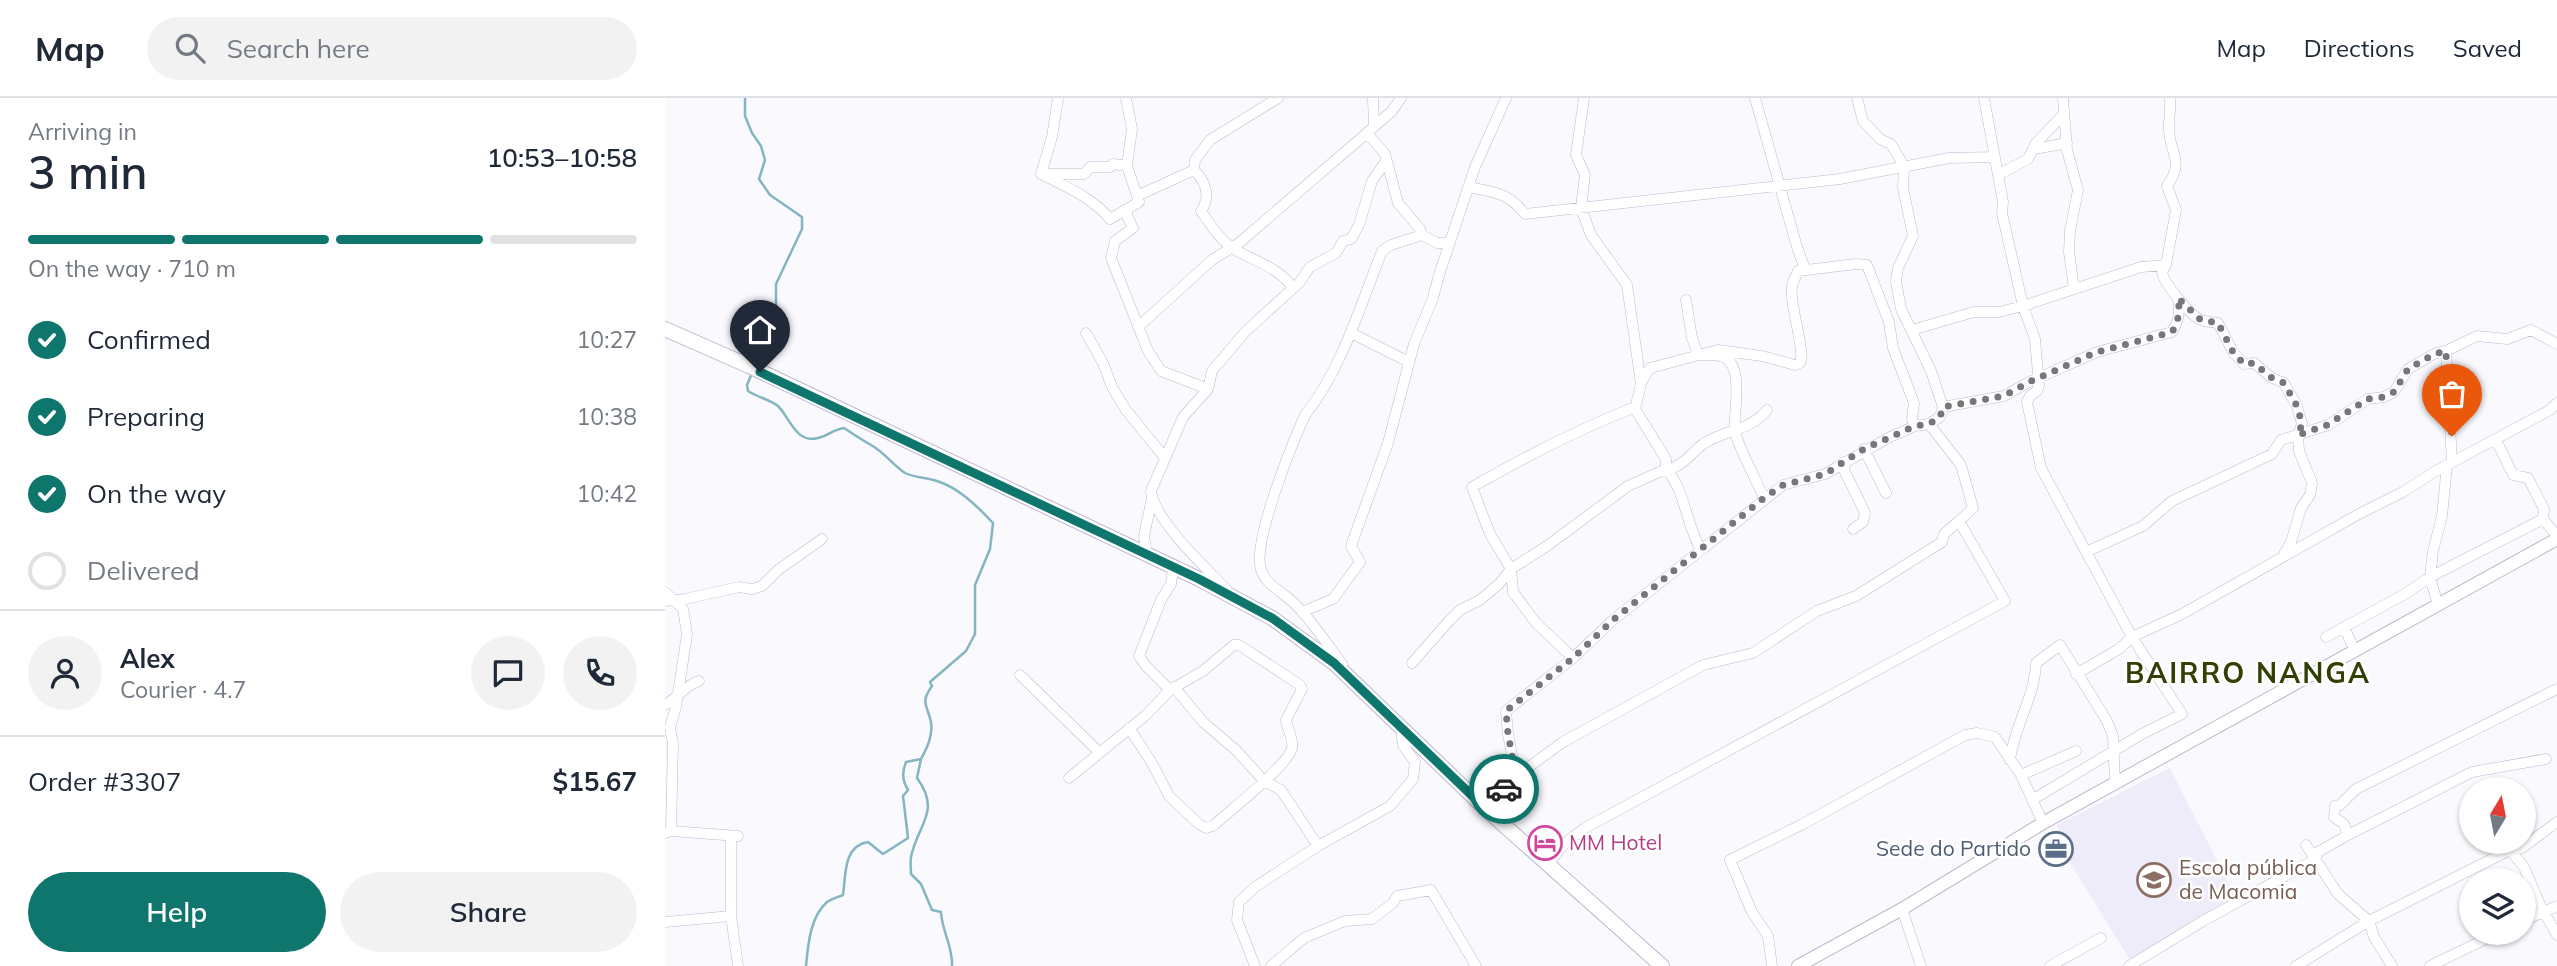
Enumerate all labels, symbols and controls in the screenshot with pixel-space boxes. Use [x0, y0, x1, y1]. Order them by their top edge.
search box [147, 17, 637, 80]
text: Map [35, 28, 105, 69]
icon: search [171, 29, 209, 67]
text: Search here [227, 32, 370, 65]
text: Map [2216, 33, 2266, 63]
text: Directions [2304, 33, 2415, 63]
text: Saved [2453, 33, 2522, 63]
text: Arriving in [28, 117, 137, 146]
text: 10:53–10:58 [487, 141, 637, 174]
text: 3 min [28, 143, 147, 201]
text: On the way · 710 m [28, 254, 236, 283]
pin [730, 300, 790, 372]
icon: home [741, 311, 779, 349]
icon: check [28, 321, 66, 359]
text: Confirmed [87, 323, 211, 356]
text: 10:27 [577, 325, 637, 354]
pin [2422, 364, 2482, 436]
icon: bag [2433, 375, 2471, 413]
icon: check [28, 398, 66, 436]
text: Preparing [87, 400, 205, 433]
text: 10:38 [577, 402, 637, 431]
icon: check [28, 475, 66, 513]
text: On the way [87, 477, 226, 510]
text: 10:42 [577, 479, 637, 508]
text: Delivered [87, 554, 200, 587]
button: person [28, 636, 102, 710]
button: chat [471, 636, 545, 710]
button: phone [563, 636, 637, 710]
text: Alex [120, 642, 175, 675]
district label: BAIRRO NANGA [2125, 655, 2371, 690]
text: Courier · 4.7 [120, 675, 246, 704]
courier [1469, 754, 1539, 824]
text: Order #3307 [28, 765, 181, 798]
text: $15.67 [553, 765, 637, 798]
icon: car [1485, 770, 1523, 808]
north arrow [2459, 777, 2536, 854]
map controls [2459, 777, 2536, 945]
hotel icon: MM Hotel [1526, 824, 1564, 862]
place label: MM Hotel [1569, 829, 1662, 855]
office icon: Sede do Partido [2037, 830, 2075, 868]
place label: Sede do Partido [1876, 835, 2031, 861]
place label: Escola pública de Macomia [2179, 854, 2317, 904]
school or university icon: Escola pública de Macomia [2135, 861, 2173, 899]
button: layers [2459, 868, 2536, 945]
button: Help [28, 872, 326, 952]
button: Share [340, 872, 637, 952]

